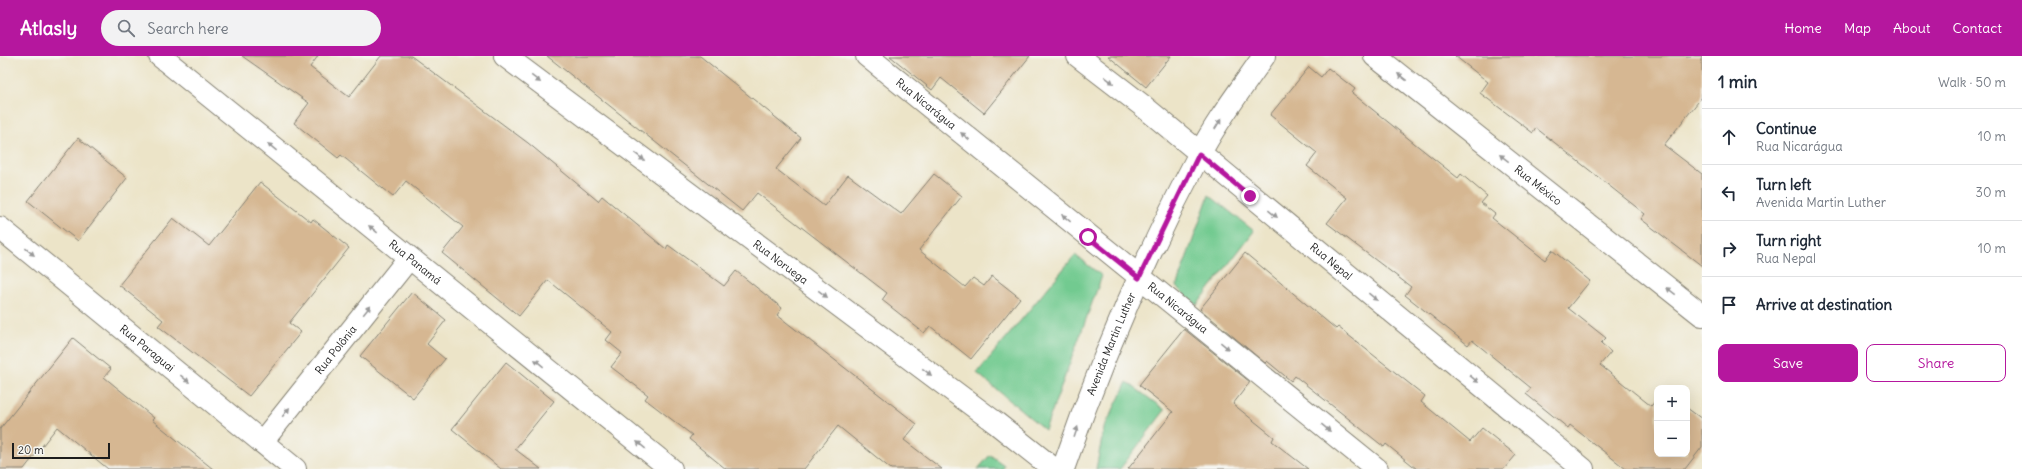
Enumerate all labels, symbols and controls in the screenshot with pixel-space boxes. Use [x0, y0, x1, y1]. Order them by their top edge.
search box [101, 10, 381, 46]
text: Atlasly [20, 16, 77, 40]
icon: search [115, 17, 137, 39]
text: Search here [147, 19, 229, 38]
text: Home [1784, 19, 1822, 37]
text: Map [1844, 19, 1871, 37]
text: About [1893, 19, 1931, 37]
text: Contact [1953, 19, 2002, 37]
text: 1 min [1718, 71, 1757, 93]
one-way arrow [1396, 73, 1407, 82]
text: Walk · 50 m [1938, 74, 2006, 91]
one-way arrow [531, 75, 542, 84]
street label: Rua Nicarágua [893, 75, 959, 132]
one-way arrow [1104, 76, 1114, 84]
one-way arrow [1214, 119, 1222, 129]
text: Continue [1756, 119, 1817, 138]
icon: ahead [1718, 126, 1740, 148]
text: 10 m [1978, 128, 2006, 145]
one-way arrow [959, 132, 970, 141]
text: Rua Nicarágua [1756, 138, 1843, 155]
one-way arrow [266, 142, 277, 151]
one-way arrow [635, 153, 646, 161]
one-way arrow [1498, 154, 1509, 163]
street label: Rua México [1512, 162, 1565, 208]
text: Turn left [1756, 175, 1811, 194]
icon: left [1718, 182, 1740, 204]
text: 30 m [1976, 184, 2006, 201]
route end [1241, 187, 1259, 205]
text: Avenida Martin Luther [1756, 194, 1886, 211]
one-way arrow [1267, 210, 1278, 219]
one-way arrow [1060, 214, 1071, 223]
one-way arrow [367, 224, 378, 233]
route start [1079, 228, 1097, 246]
text: Turn right [1756, 231, 1821, 250]
street label: Rua Panamá [386, 237, 444, 288]
street label: Rua Noruega [750, 237, 811, 287]
icon: right [1718, 238, 1740, 260]
street label: Rua Nepal [1307, 240, 1355, 283]
text: 10 m [1978, 240, 2006, 257]
one-way arrow [25, 248, 36, 257]
text: Rua Nepal [1756, 250, 1816, 267]
street label: Rua Nicarágua [1145, 279, 1211, 336]
one-way arrow [1666, 287, 1677, 295]
one-way arrow [818, 290, 828, 298]
street label: Avenida Martin Luther [1084, 290, 1139, 397]
one-way arrow [1368, 292, 1379, 301]
icon: arrive [1718, 294, 1740, 316]
text: Arrive at destination [1756, 295, 1892, 314]
one-way arrow [363, 305, 372, 315]
street label: Rua Paraguai [117, 322, 177, 375]
street label: Rua Polônia [312, 323, 359, 377]
one-way arrow [1219, 342, 1230, 350]
button: Save [1718, 344, 1858, 382]
button: Share [1866, 344, 2006, 382]
one-way arrow [534, 359, 545, 367]
one-way arrow [922, 367, 933, 376]
one-way arrow [179, 375, 190, 383]
one-way arrow [1468, 375, 1479, 384]
map controls [1654, 385, 1690, 457]
button: + [1654, 385, 1690, 421]
one-way arrow [282, 406, 291, 417]
button: − [1654, 421, 1690, 457]
one-way arrow [1320, 423, 1331, 432]
one-way arrow [1073, 426, 1079, 438]
one-way arrow [635, 440, 646, 449]
scale bar [12, 441, 110, 460]
text: 20 m [18, 443, 44, 457]

